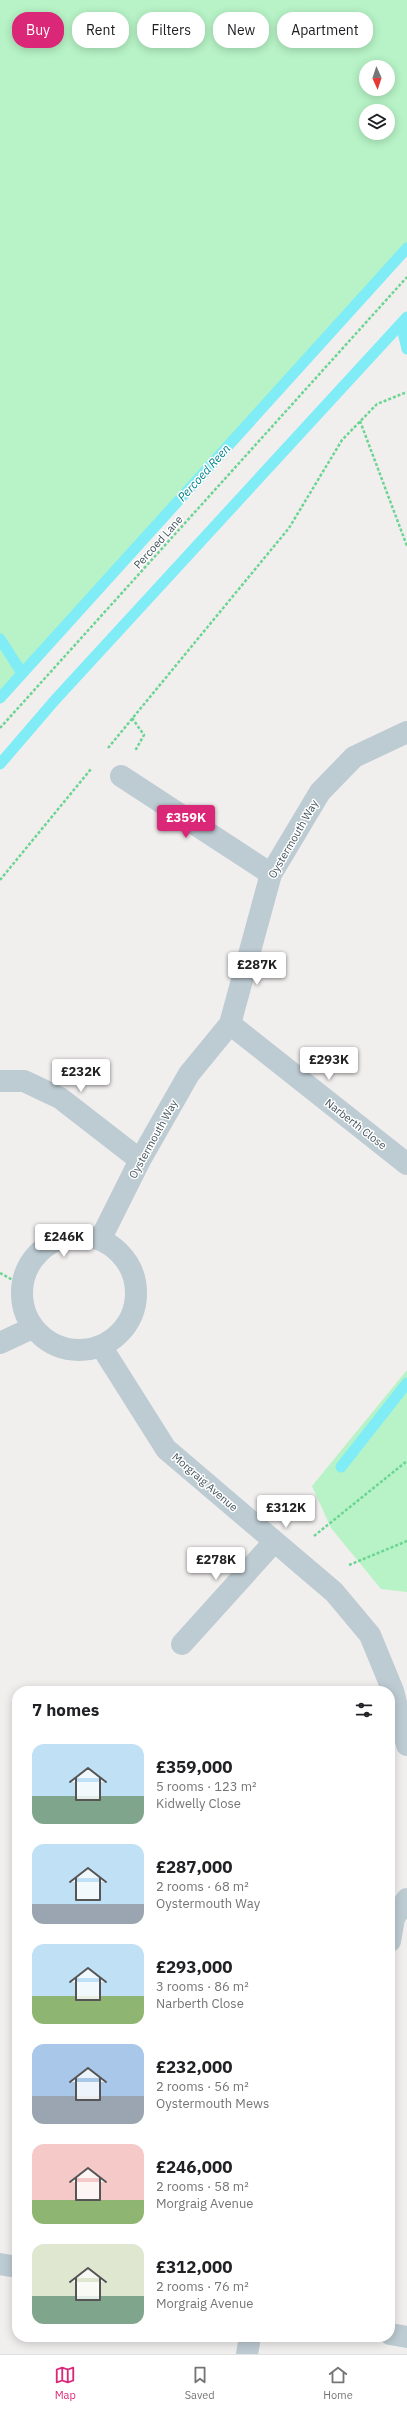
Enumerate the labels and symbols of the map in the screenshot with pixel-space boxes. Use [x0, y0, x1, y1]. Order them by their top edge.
north arrow [359, 60, 395, 96]
water label: Percoed Reen [174, 441, 233, 504]
street label: Percoed Lane [130, 513, 186, 571]
street label: Oystermouth Way [265, 797, 321, 881]
pin: £359K [158, 805, 214, 839]
pin: £287K [229, 952, 285, 986]
pin: £293K [301, 1047, 357, 1081]
pin: £232K [53, 1059, 109, 1093]
street label: Narberth Close [322, 1096, 390, 1152]
street label: Oystermouth Way [126, 1097, 181, 1181]
pin: £246K [36, 1224, 92, 1258]
street label: Morgraig Avenue [169, 1450, 241, 1514]
pin: £312K [258, 1495, 314, 1529]
pin: £278K [188, 1547, 244, 1581]

